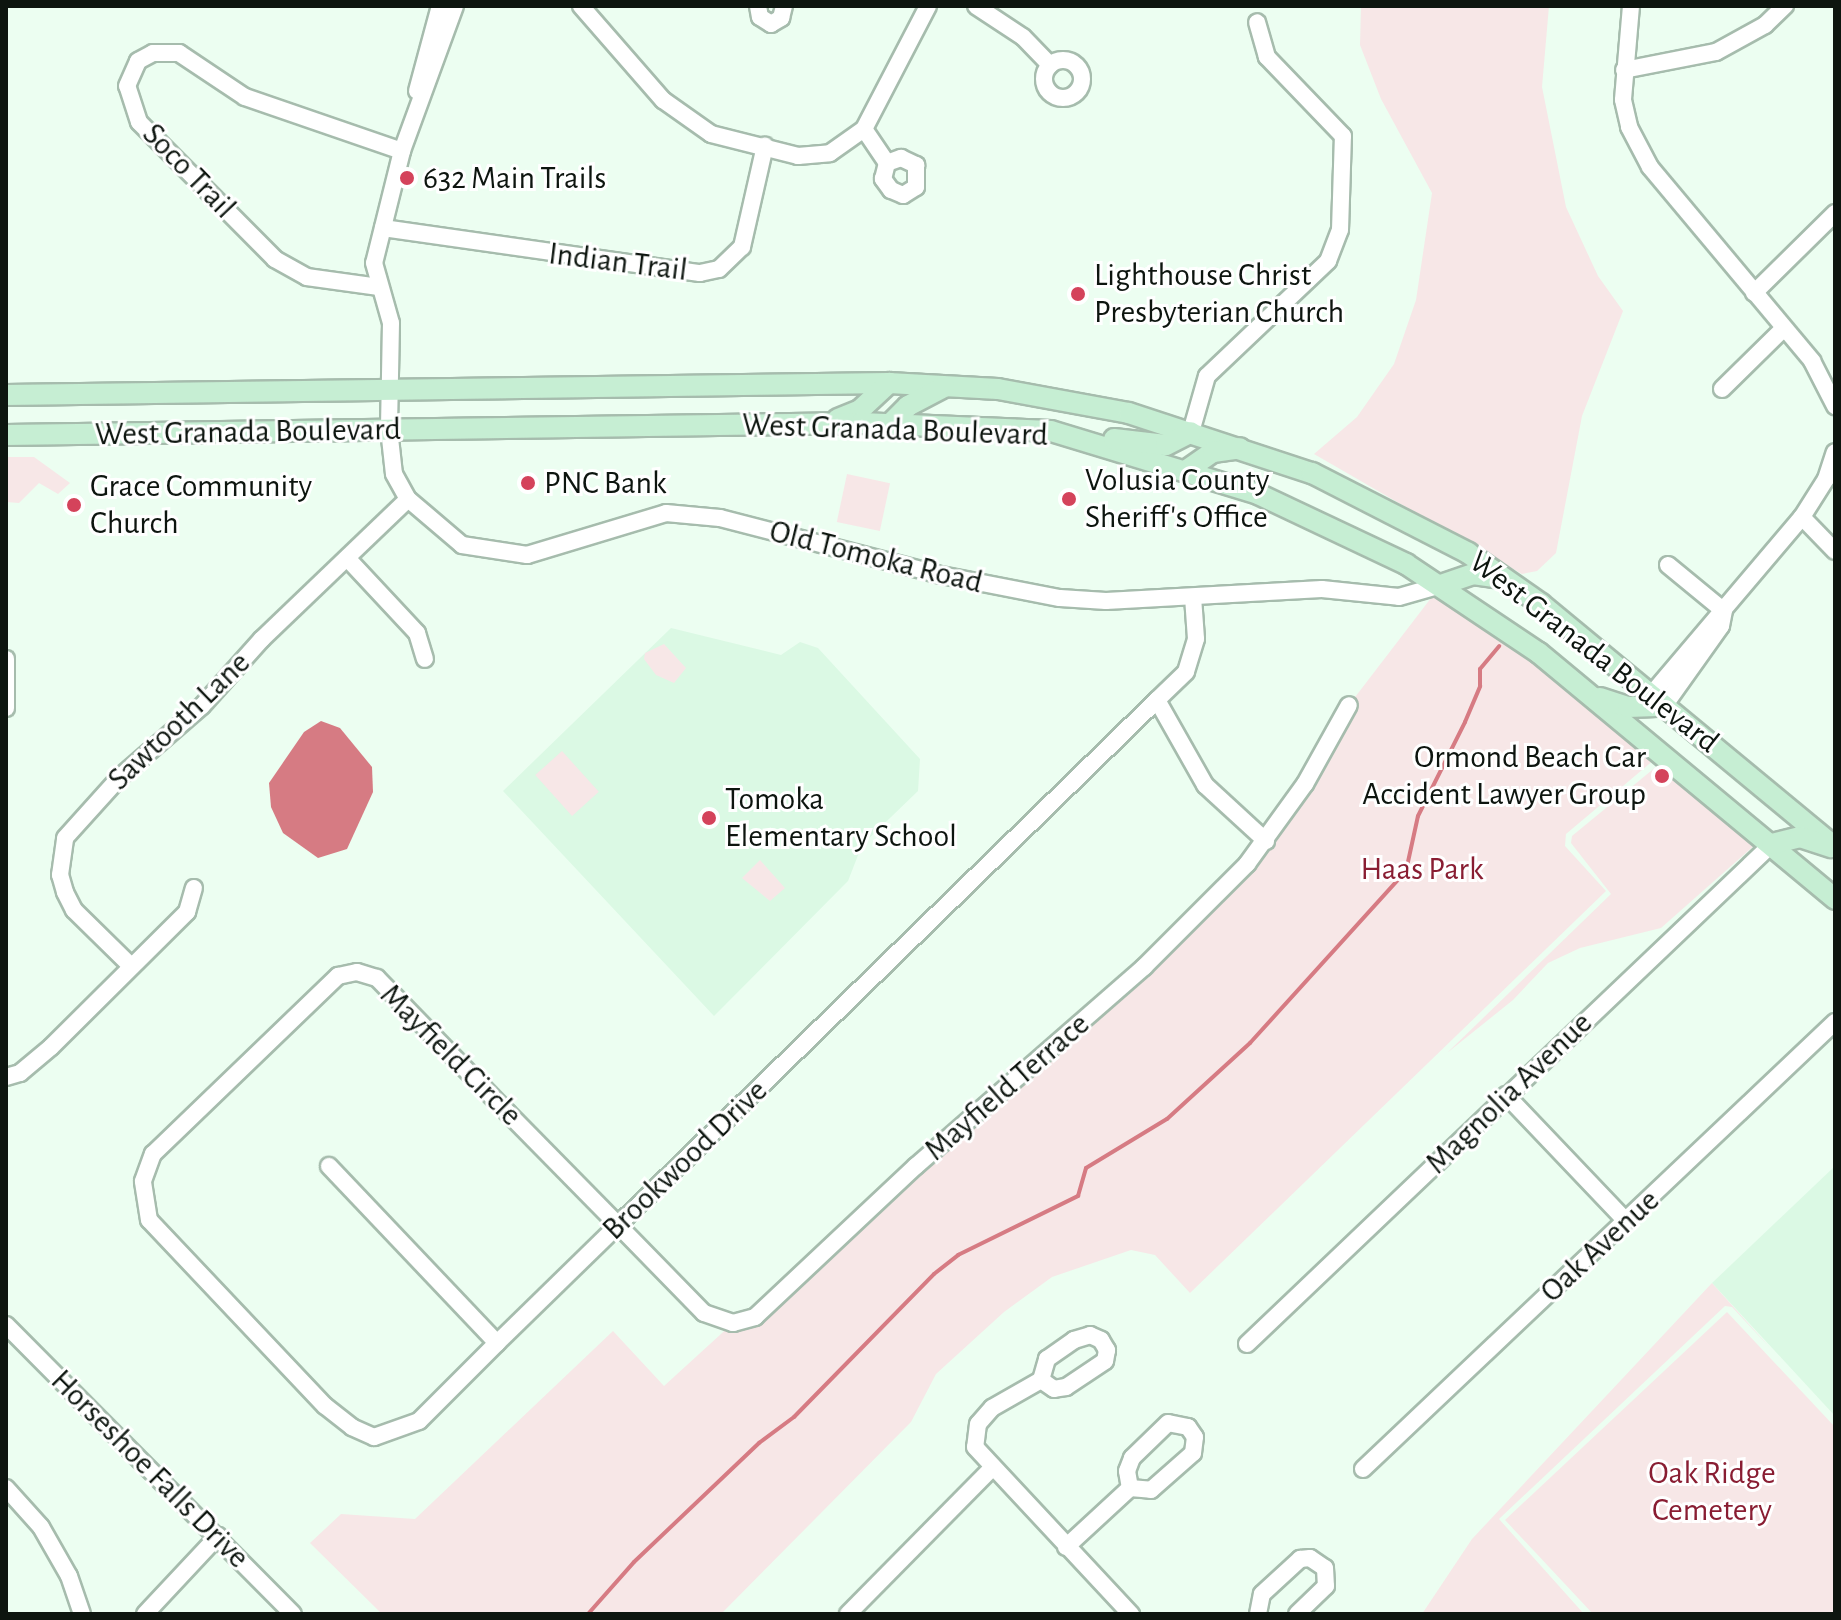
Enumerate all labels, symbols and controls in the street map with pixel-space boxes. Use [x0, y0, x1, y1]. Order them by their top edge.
street label: Soco Trail [134, 115, 244, 227]
place label: 632 Main Trails [423, 159, 606, 197]
marker: 632 Main Trails [398, 169, 416, 187]
street label: Indian Trail [546, 234, 690, 290]
place label: Lighthouse Christ Presbyterian Church [1094, 257, 1344, 332]
marker: Lighthouse Christ Presbyterian Church [1069, 285, 1087, 303]
street label: West Granada Boulevard [741, 405, 1049, 455]
street label: West Granada Boulevard [95, 410, 401, 454]
place label: Volusia County Sheriff's Office [1085, 462, 1269, 537]
place label: PNC Bank [544, 464, 667, 502]
place label: Grace Community Church [90, 468, 312, 543]
marker: PNC Bank [519, 474, 537, 492]
marker: Volusia County Sheriff's Office [1060, 490, 1078, 508]
marker: Grace Community Church [65, 496, 83, 514]
street label: Old Tomoka Road [766, 512, 986, 602]
street label: West Granada Boulevard [1462, 543, 1726, 761]
street label: Sawtooth Lane [100, 644, 258, 798]
place label: Ormond Beach Car Accident Lawyer Group [1362, 739, 1646, 814]
marker: Ormond Beach Car Accident Lawyer Group [1653, 767, 1671, 785]
place label: Tomoka Elementary School [725, 781, 957, 856]
marker: Tomoka Elementary School [700, 809, 718, 827]
park label: Haas Park [1360, 850, 1484, 888]
street label: Mayfield Circle [372, 976, 530, 1134]
street label: Magnolia Avenue [1418, 1004, 1600, 1182]
street label: Mayfield Terrace [917, 1005, 1097, 1169]
street label: Brookwood Drive [595, 1072, 775, 1248]
street label: Oak Avenue [1533, 1181, 1667, 1311]
street label: Horseshoe Falls Drive [43, 1362, 257, 1576]
park label: Oak Ridge Cemetery [1648, 1455, 1776, 1530]

